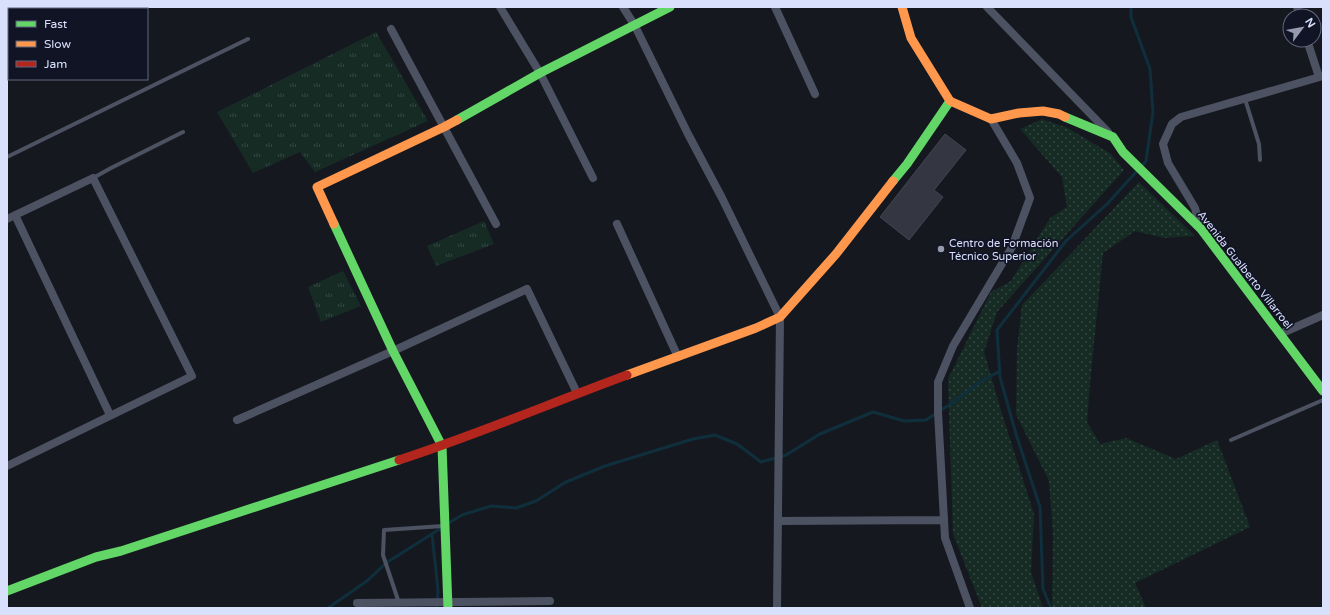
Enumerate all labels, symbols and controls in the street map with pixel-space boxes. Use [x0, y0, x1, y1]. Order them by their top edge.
legend [8, 8, 148, 80]
north arrow [1282, 8, 1322, 48]
text: N [1302, 16, 1318, 30]
text: Fast [44, 17, 68, 31]
text: Slow [44, 37, 71, 51]
text: Jam [44, 57, 67, 71]
street label: Avenida Gualberto Villarroel [1195, 208, 1295, 332]
place label: Centro de Formación Técnico Superior [949, 237, 1059, 263]
marker: Centro de Formación Técnico Superior [936, 244, 946, 254]

